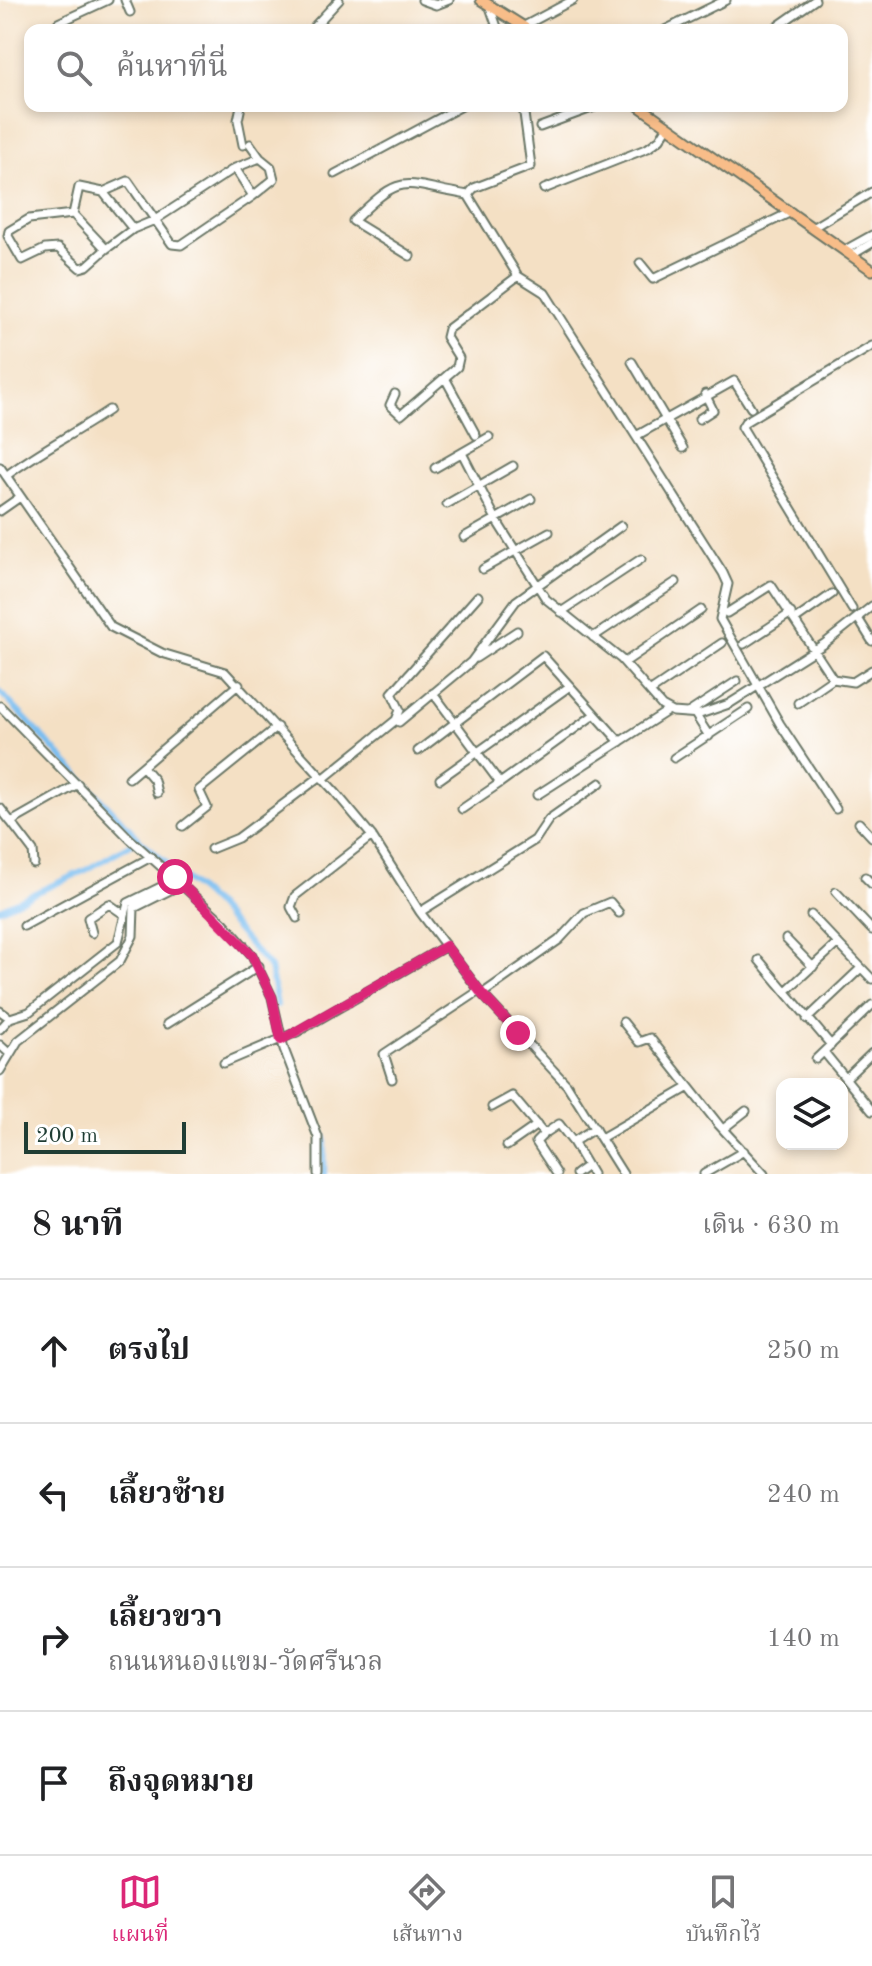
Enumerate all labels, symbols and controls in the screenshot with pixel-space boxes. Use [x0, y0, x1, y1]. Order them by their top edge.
search box [24, 24, 848, 112]
icon: search [52, 46, 96, 90]
text: ค้นหาที่นี่ [116, 53, 228, 83]
route start [157, 859, 193, 895]
route end [500, 1015, 536, 1051]
map controls [776, 1078, 848, 1150]
button: layers [776, 1078, 848, 1150]
scale bar [24, 1118, 186, 1154]
text: 200 m [36, 1125, 98, 1147]
text: 8 นาที [32, 1209, 123, 1243]
text: เดิน · 630 m [702, 1213, 840, 1239]
icon: ahead [32, 1329, 76, 1373]
text: ตรงไป [108, 1336, 190, 1366]
text: 250 m [767, 1338, 840, 1364]
icon: left [32, 1473, 76, 1517]
text: เลี้ยวซ้าย [108, 1480, 226, 1510]
text: 240 m [767, 1482, 840, 1508]
text: เลี้ยวขวา [108, 1603, 222, 1633]
icon: right [32, 1617, 76, 1661]
text: 140 m [767, 1626, 840, 1652]
text: ถนนหนองแขม-วัดศรีนวล [108, 1650, 383, 1676]
icon: arrive [32, 1761, 76, 1805]
text: ถึงจุดหมาย [108, 1768, 254, 1798]
tab: แผนที่ [111, 1870, 169, 1953]
tab: เส้นทาง [392, 1870, 463, 1953]
tab: บันทึกไว้ [686, 1870, 761, 1953]

